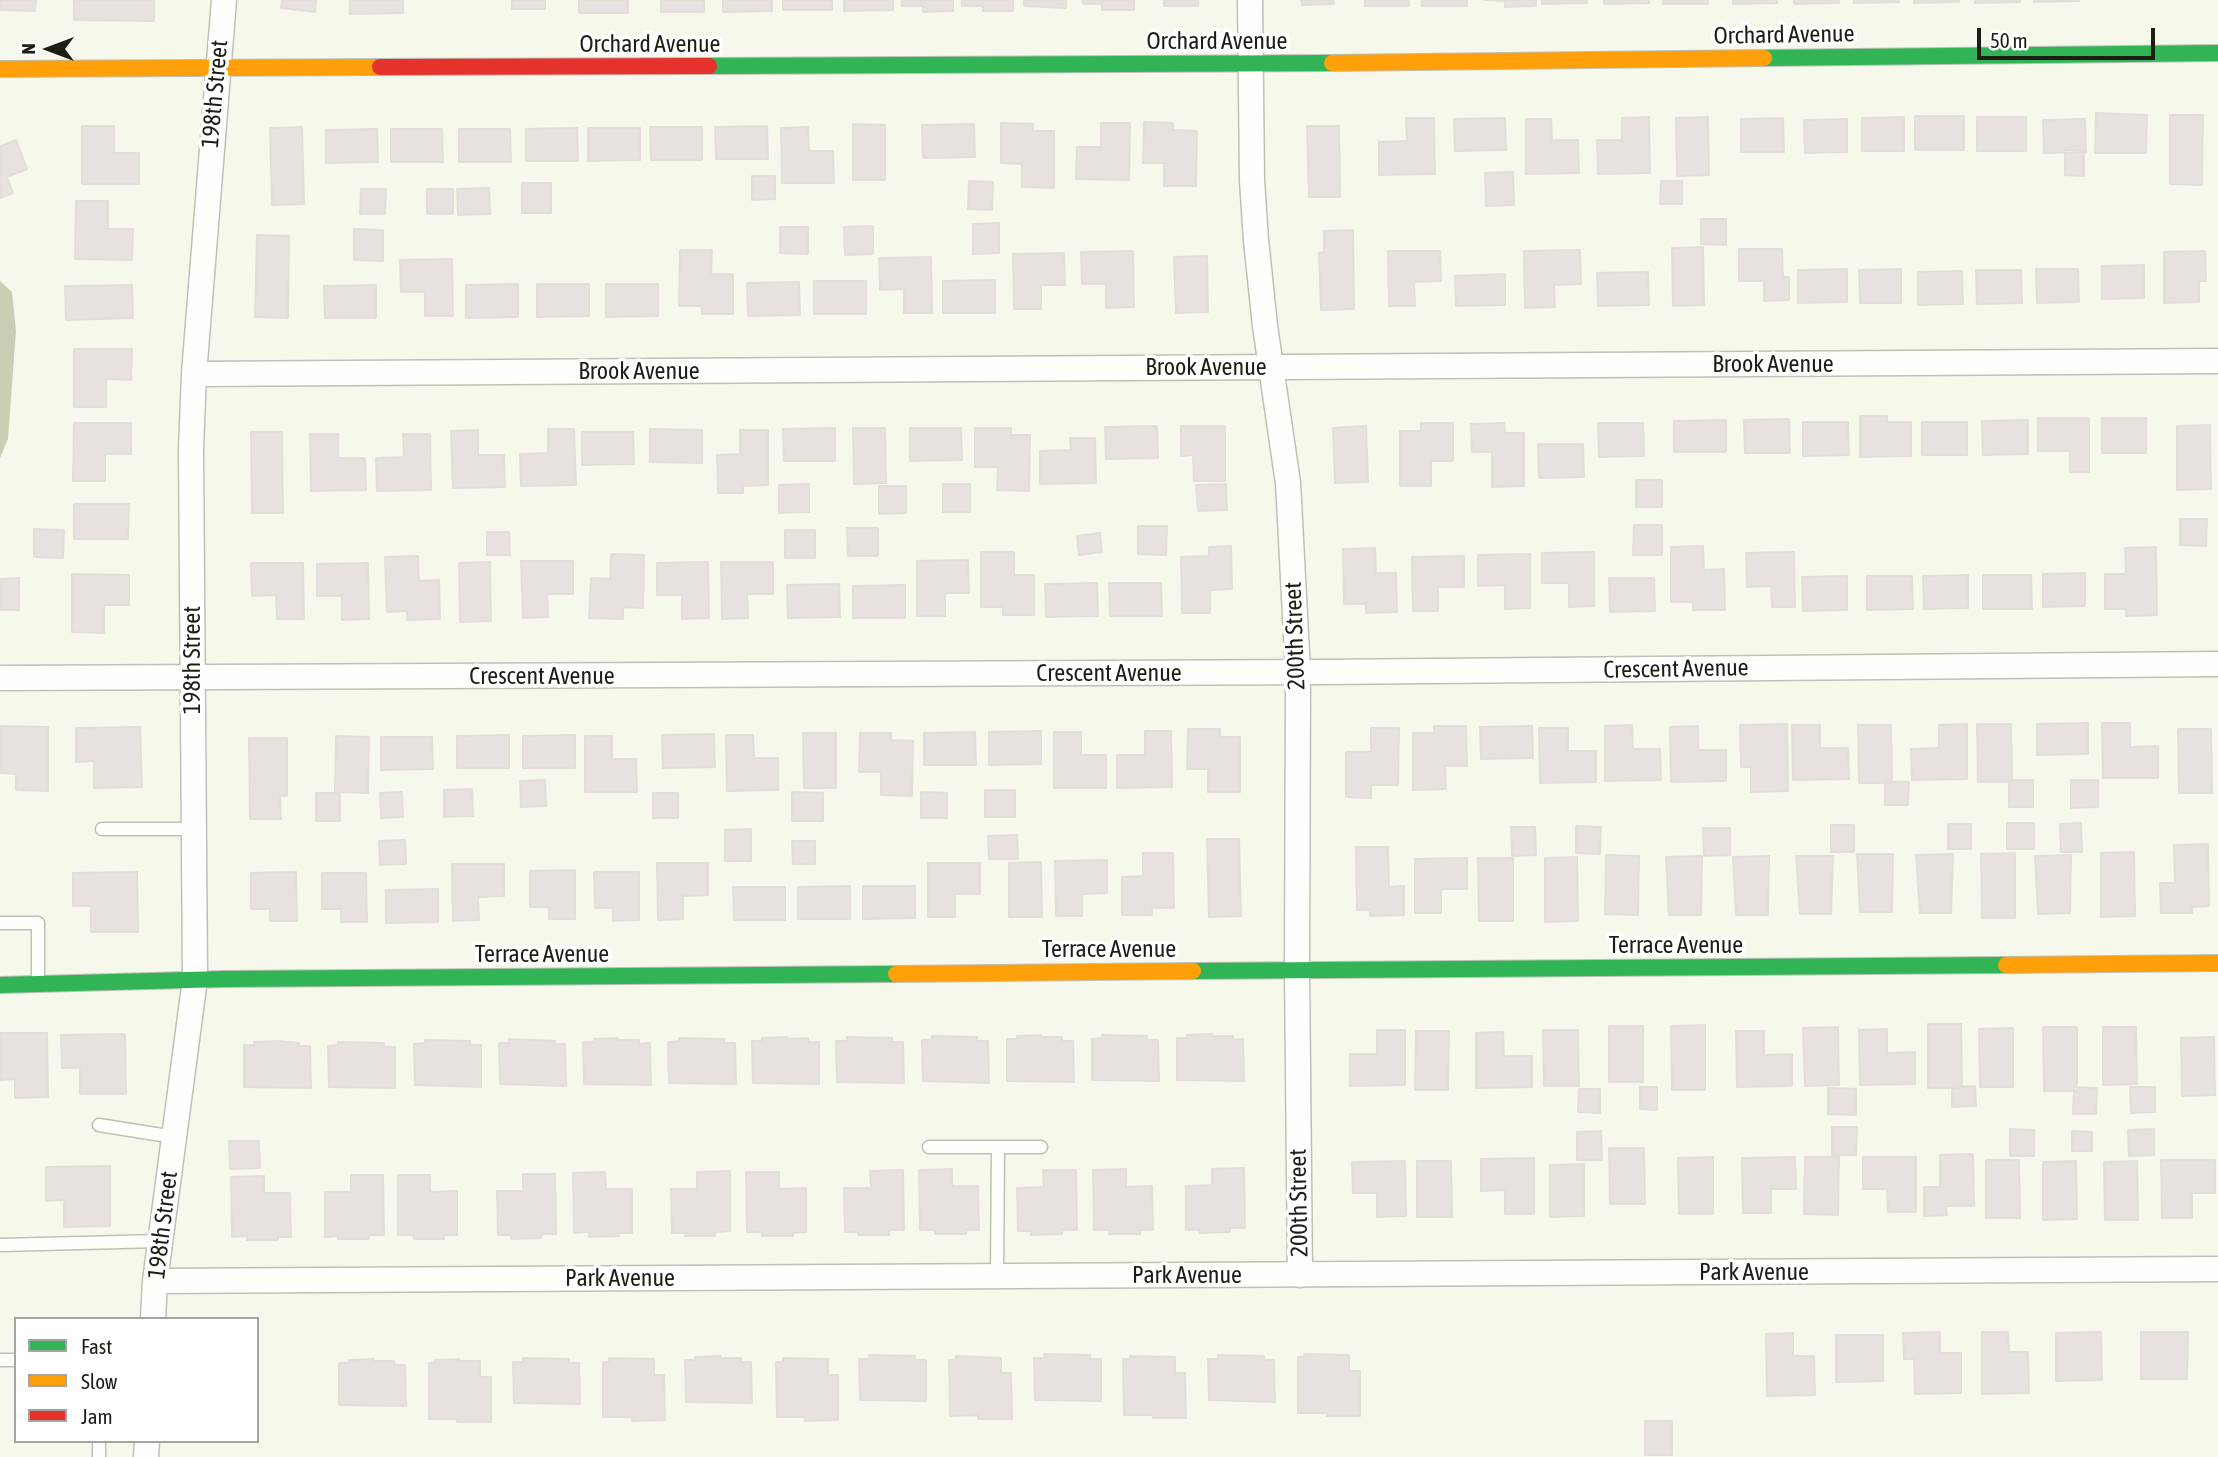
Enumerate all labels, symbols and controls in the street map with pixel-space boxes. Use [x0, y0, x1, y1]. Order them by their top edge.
north arrow [14, 14, 84, 84]
scale bar [1980, 14, 2158, 58]
street label: Orchard Avenue [1713, 19, 1855, 51]
street label: Orchard Avenue [1147, 27, 1287, 55]
text: 50 m [1990, 28, 2028, 52]
street label: Orchard Avenue [580, 30, 720, 58]
street label: 198th Street [196, 39, 234, 149]
text: N [17, 43, 39, 55]
street label: Brook Avenue [1712, 350, 1834, 378]
street label: Brook Avenue [1145, 353, 1267, 381]
street label: Brook Avenue [578, 357, 700, 385]
street label: 200th Street [1279, 581, 1311, 691]
street label: 198th Street [178, 606, 206, 714]
street label: Crescent Avenue [1603, 653, 1749, 685]
street label: Crescent Avenue [1036, 659, 1182, 687]
street label: Crescent Avenue [469, 662, 615, 690]
street label: Terrace Avenue [1609, 931, 1743, 959]
street label: Terrace Avenue [1042, 935, 1176, 963]
street label: Terrace Avenue [475, 940, 609, 968]
street label: 200th Street [1284, 1149, 1314, 1257]
street label: 198th Street [142, 1169, 184, 1281]
street label: Park Avenue [1699, 1258, 1809, 1286]
street label: Park Avenue [1132, 1261, 1242, 1289]
street label: Park Avenue [565, 1264, 675, 1292]
legend [14, 1317, 259, 1443]
text: Fast [81, 1334, 112, 1358]
text: Slow [81, 1369, 117, 1393]
text: Jam [81, 1404, 113, 1428]

